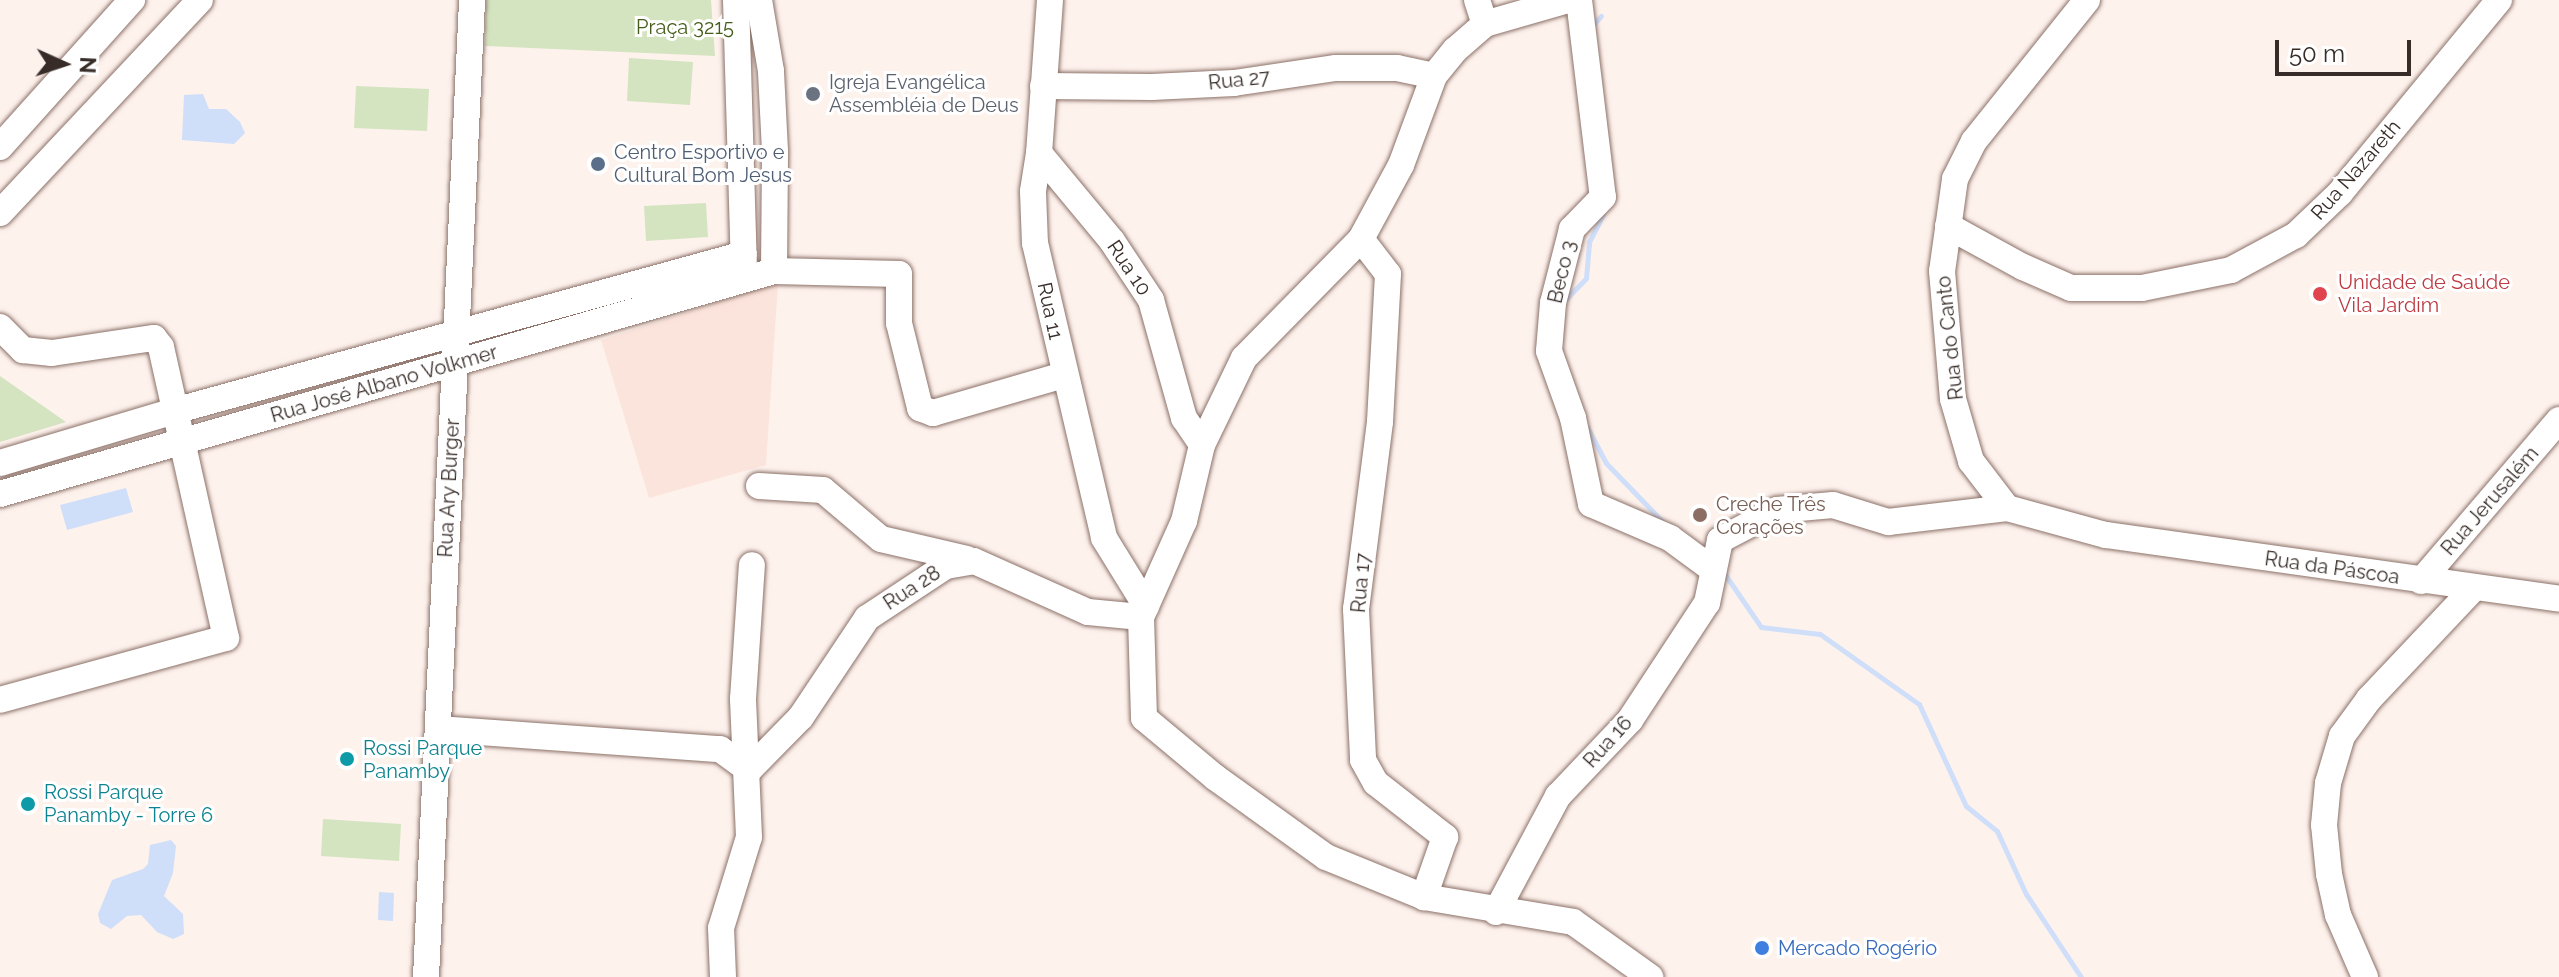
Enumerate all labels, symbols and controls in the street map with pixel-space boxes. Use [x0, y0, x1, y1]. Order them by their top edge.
park label: Praça 3215 [636, 15, 734, 39]
north arrow [24, 24, 104, 104]
scale bar [2279, 24, 2415, 74]
text: 50 m [2289, 39, 2345, 68]
text: N [75, 56, 101, 74]
street label: Rua 27 [1207, 65, 1271, 95]
place label: Igreja Evangélica Assembléia de Deus [829, 70, 1019, 117]
marker: Igreja Evangélica Assembléia de Deus [804, 85, 822, 103]
street label: Rua Nazareth [2306, 115, 2406, 225]
place label: Centro Esportivo e Cultural Bom Jesus [614, 140, 793, 187]
marker: Centro Esportivo e Cultural Bom Jesus [589, 155, 607, 173]
street label: Rua 10 [1102, 236, 1156, 300]
street label: Beco 3 [1543, 238, 1581, 306]
place label: Unidade de Saúde Vila Jardim [2338, 270, 2510, 317]
street label: Rua do Canto [1932, 275, 1968, 401]
street label: Rua 11 [1032, 280, 1068, 342]
marker: Unidade de Saúde Vila Jardim [2309, 283, 2331, 305]
street label: Rua José Albano Volkmer [267, 340, 501, 428]
street label: Rua Ary Burger [433, 417, 465, 559]
street label: Rua Jerusalém [2436, 441, 2544, 561]
place label: Creche Três Corações [1716, 492, 1826, 539]
marker: Creche Três Corações [1691, 506, 1709, 524]
street label: Rua da Páscoa [2263, 547, 2401, 589]
street label: Rua 17 [1346, 552, 1376, 614]
street label: Rua 28 [879, 561, 945, 615]
street label: Rua 16 [1579, 711, 1637, 773]
place label: Rossi Parque Panamby [363, 736, 482, 783]
marker: Rossi Parque Panamby [338, 750, 356, 768]
place label: Rossi Parque Panamby - Torre 6 [44, 780, 214, 827]
marker: Rossi Parque Panamby - Torre 6 [19, 795, 37, 813]
place label: Mercado Rogério [1778, 936, 1937, 960]
marker: Mercado Rogério [1753, 939, 1771, 957]

